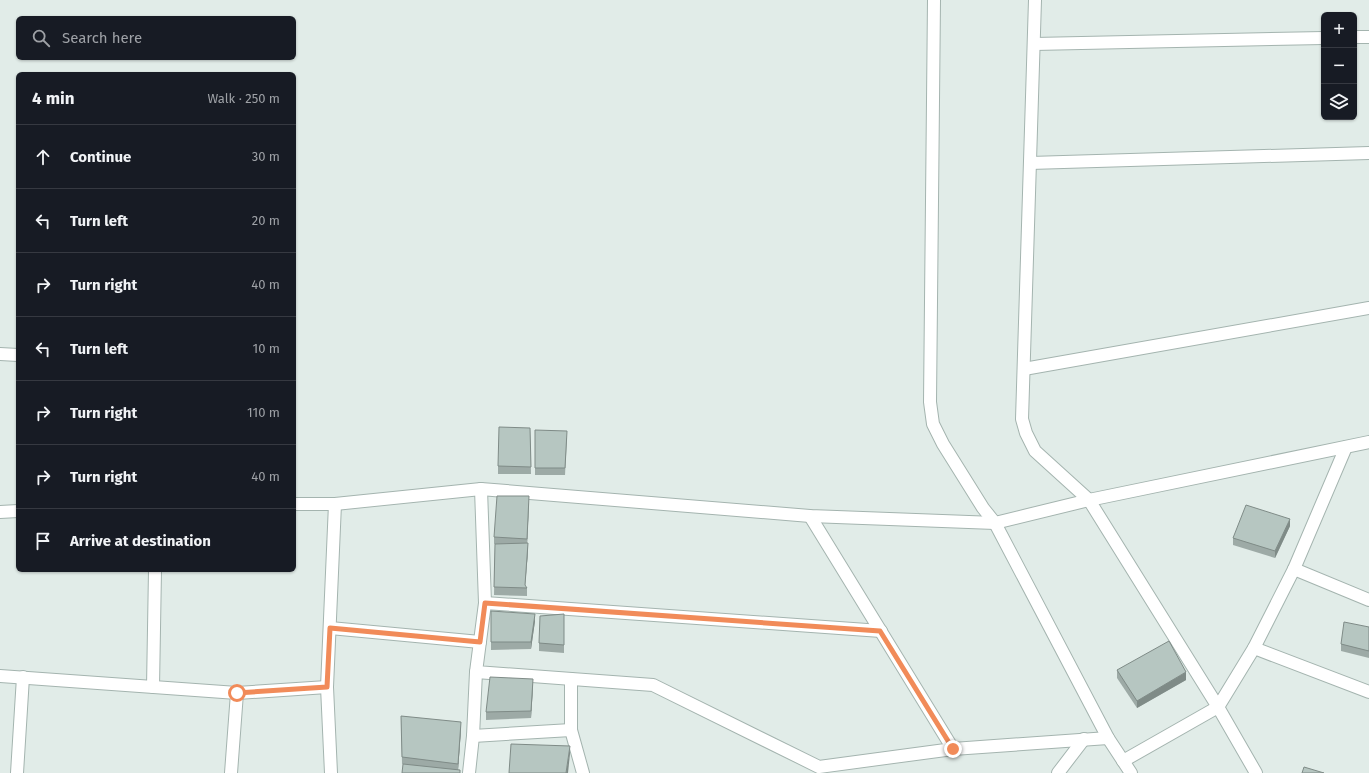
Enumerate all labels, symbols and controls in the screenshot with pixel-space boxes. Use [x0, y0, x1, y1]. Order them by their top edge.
map controls [1321, 12, 1357, 120]
button: + [1321, 12, 1357, 48]
search box [16, 16, 296, 60]
icon: search [30, 27, 52, 49]
text: Search here [62, 29, 142, 47]
button: − [1321, 48, 1357, 84]
button: layers [1321, 84, 1357, 120]
text: 4 min [32, 88, 75, 109]
text: Walk · 250 m [207, 91, 280, 106]
icon: ahead [32, 146, 54, 168]
text: Continue [70, 148, 131, 166]
text: 30 m [252, 149, 280, 164]
icon: left [32, 210, 54, 232]
text: Turn left [70, 212, 128, 230]
text: 20 m [252, 213, 280, 228]
icon: right [32, 274, 54, 296]
text: Turn right [70, 276, 137, 294]
text: 40 m [251, 277, 280, 292]
icon: left [32, 338, 54, 360]
text: Turn left [70, 340, 128, 358]
text: 10 m [253, 341, 280, 356]
icon: right [32, 402, 54, 424]
text: Turn right [70, 404, 137, 422]
text: 110 m [247, 405, 280, 420]
icon: right [32, 466, 54, 488]
text: Turn right [70, 468, 137, 486]
text: 40 m [251, 469, 280, 484]
icon: arrive [32, 530, 54, 552]
text: Arrive at destination [70, 532, 211, 550]
route start [228, 684, 246, 702]
route end [944, 740, 962, 758]

